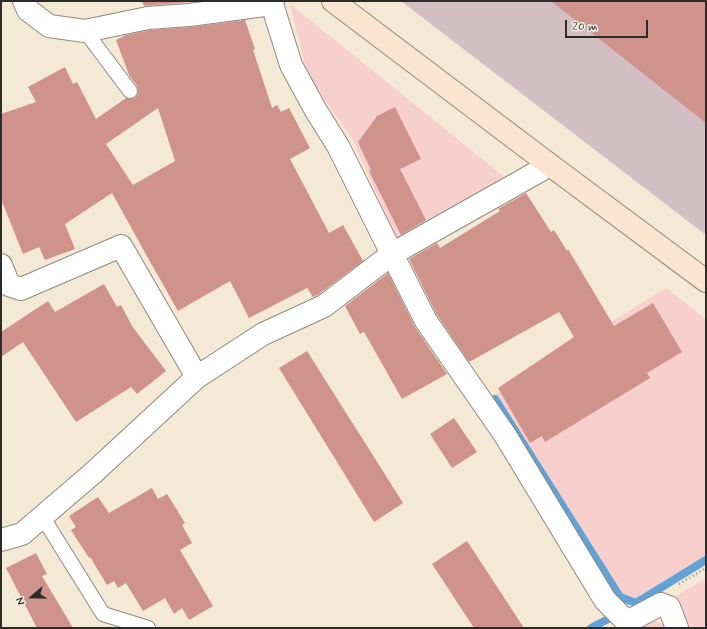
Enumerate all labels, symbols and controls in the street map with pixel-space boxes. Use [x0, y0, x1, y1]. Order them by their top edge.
scale bar [567, 12, 650, 38]
text: 20 m [572, 19, 598, 35]
north arrow [12, 577, 52, 617]
text: N [13, 595, 29, 607]

